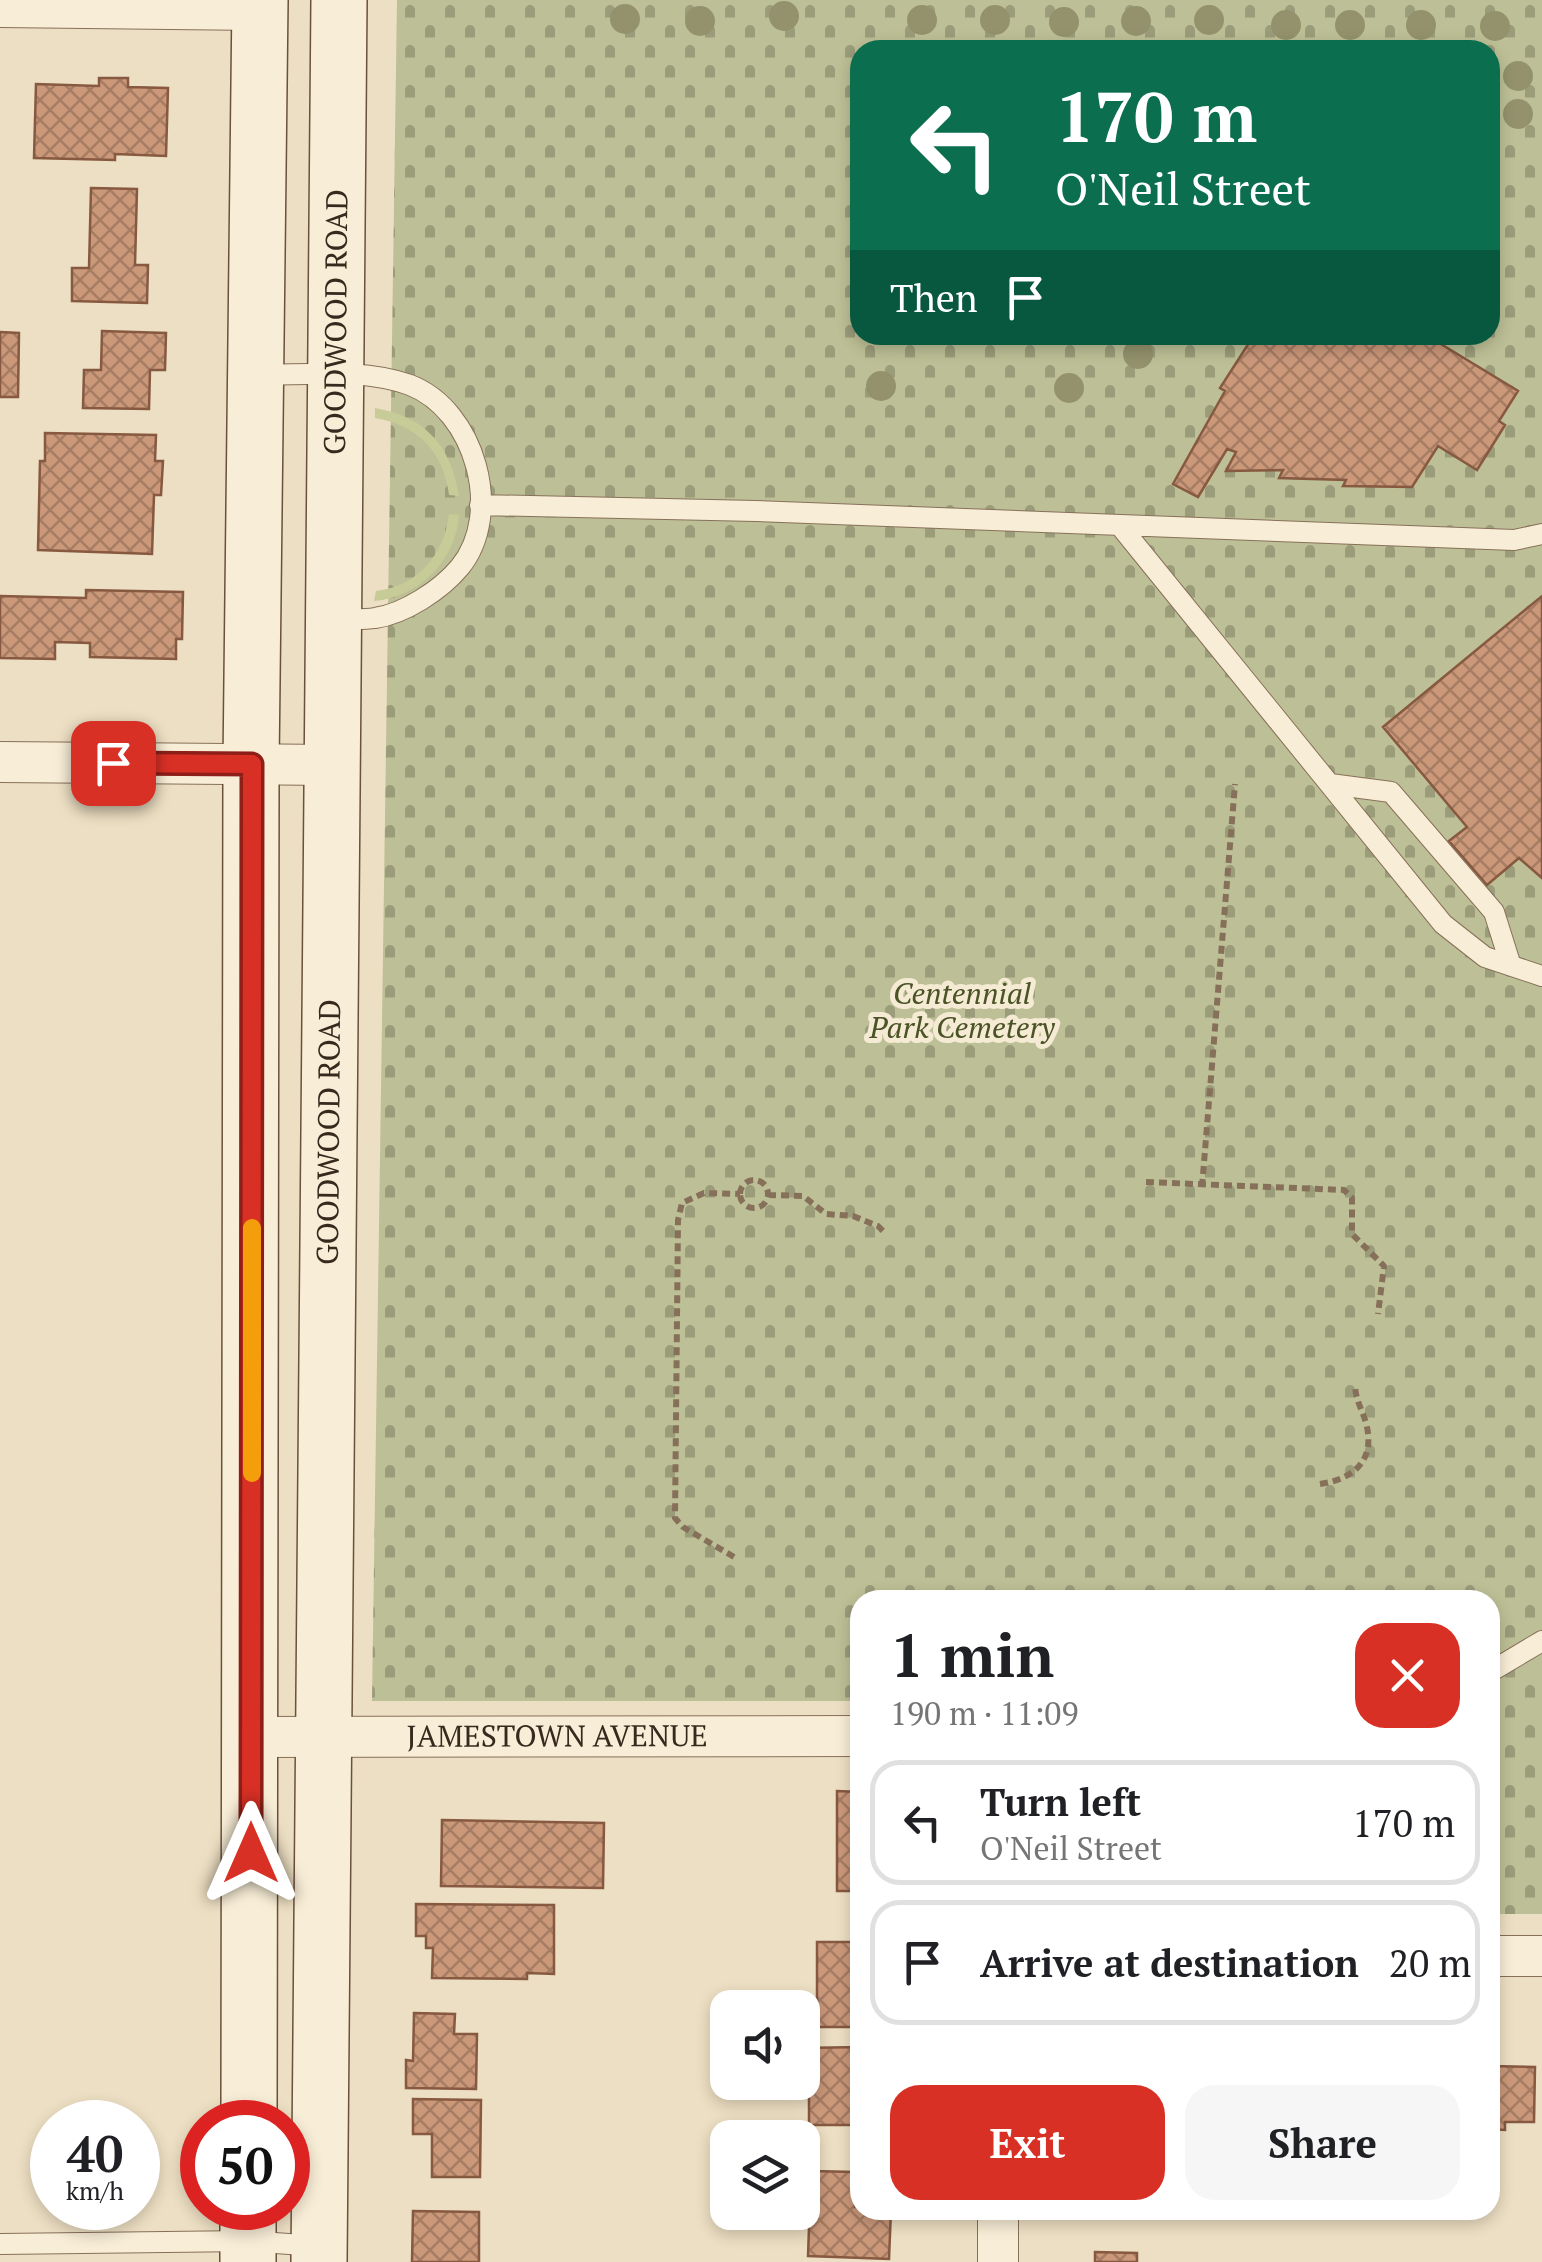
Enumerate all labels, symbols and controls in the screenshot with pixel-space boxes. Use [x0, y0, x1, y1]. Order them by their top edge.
text: 170 m [1055, 69, 1257, 162]
icon: left [890, 80, 1020, 210]
text: O'Neil Street [1055, 158, 1311, 218]
street label: GOODWOOD ROAD [314, 189, 356, 455]
icon: arrive [998, 270, 1053, 325]
text: Then [890, 273, 978, 323]
pin [71, 721, 156, 806]
icon: arrive [86, 736, 141, 791]
park label: Centennial Park Cemetery [868, 973, 1056, 1047]
street label: GOODWOOD ROAD [307, 999, 349, 1265]
text: 1 min [890, 1615, 1054, 1694]
button: close [1355, 1623, 1460, 1728]
text: 190 m · 11:09 [890, 1692, 1078, 1734]
street label: JAMESTOWN AVENUE [406, 1715, 708, 1756]
text: Turn left [980, 1777, 1141, 1827]
icon: left [895, 1795, 950, 1850]
text: 170 m [1352, 1798, 1455, 1848]
position arrow [199, 1801, 303, 1905]
text: O'Neil Street [980, 1827, 1162, 1869]
icon: arrive [895, 1935, 950, 1990]
text: Arrive at destination [980, 1938, 1359, 1988]
text: 20 m [1389, 1938, 1471, 1988]
map controls [710, 1990, 820, 2230]
button: sound [710, 1990, 820, 2100]
button: Exit [890, 2085, 1165, 2200]
button: Share [1185, 2085, 1460, 2200]
speed limit sign: 50 [180, 2100, 310, 2230]
text: 40 [67, 2120, 123, 2186]
button: layers [710, 2120, 820, 2230]
text: km/h [66, 2174, 124, 2207]

